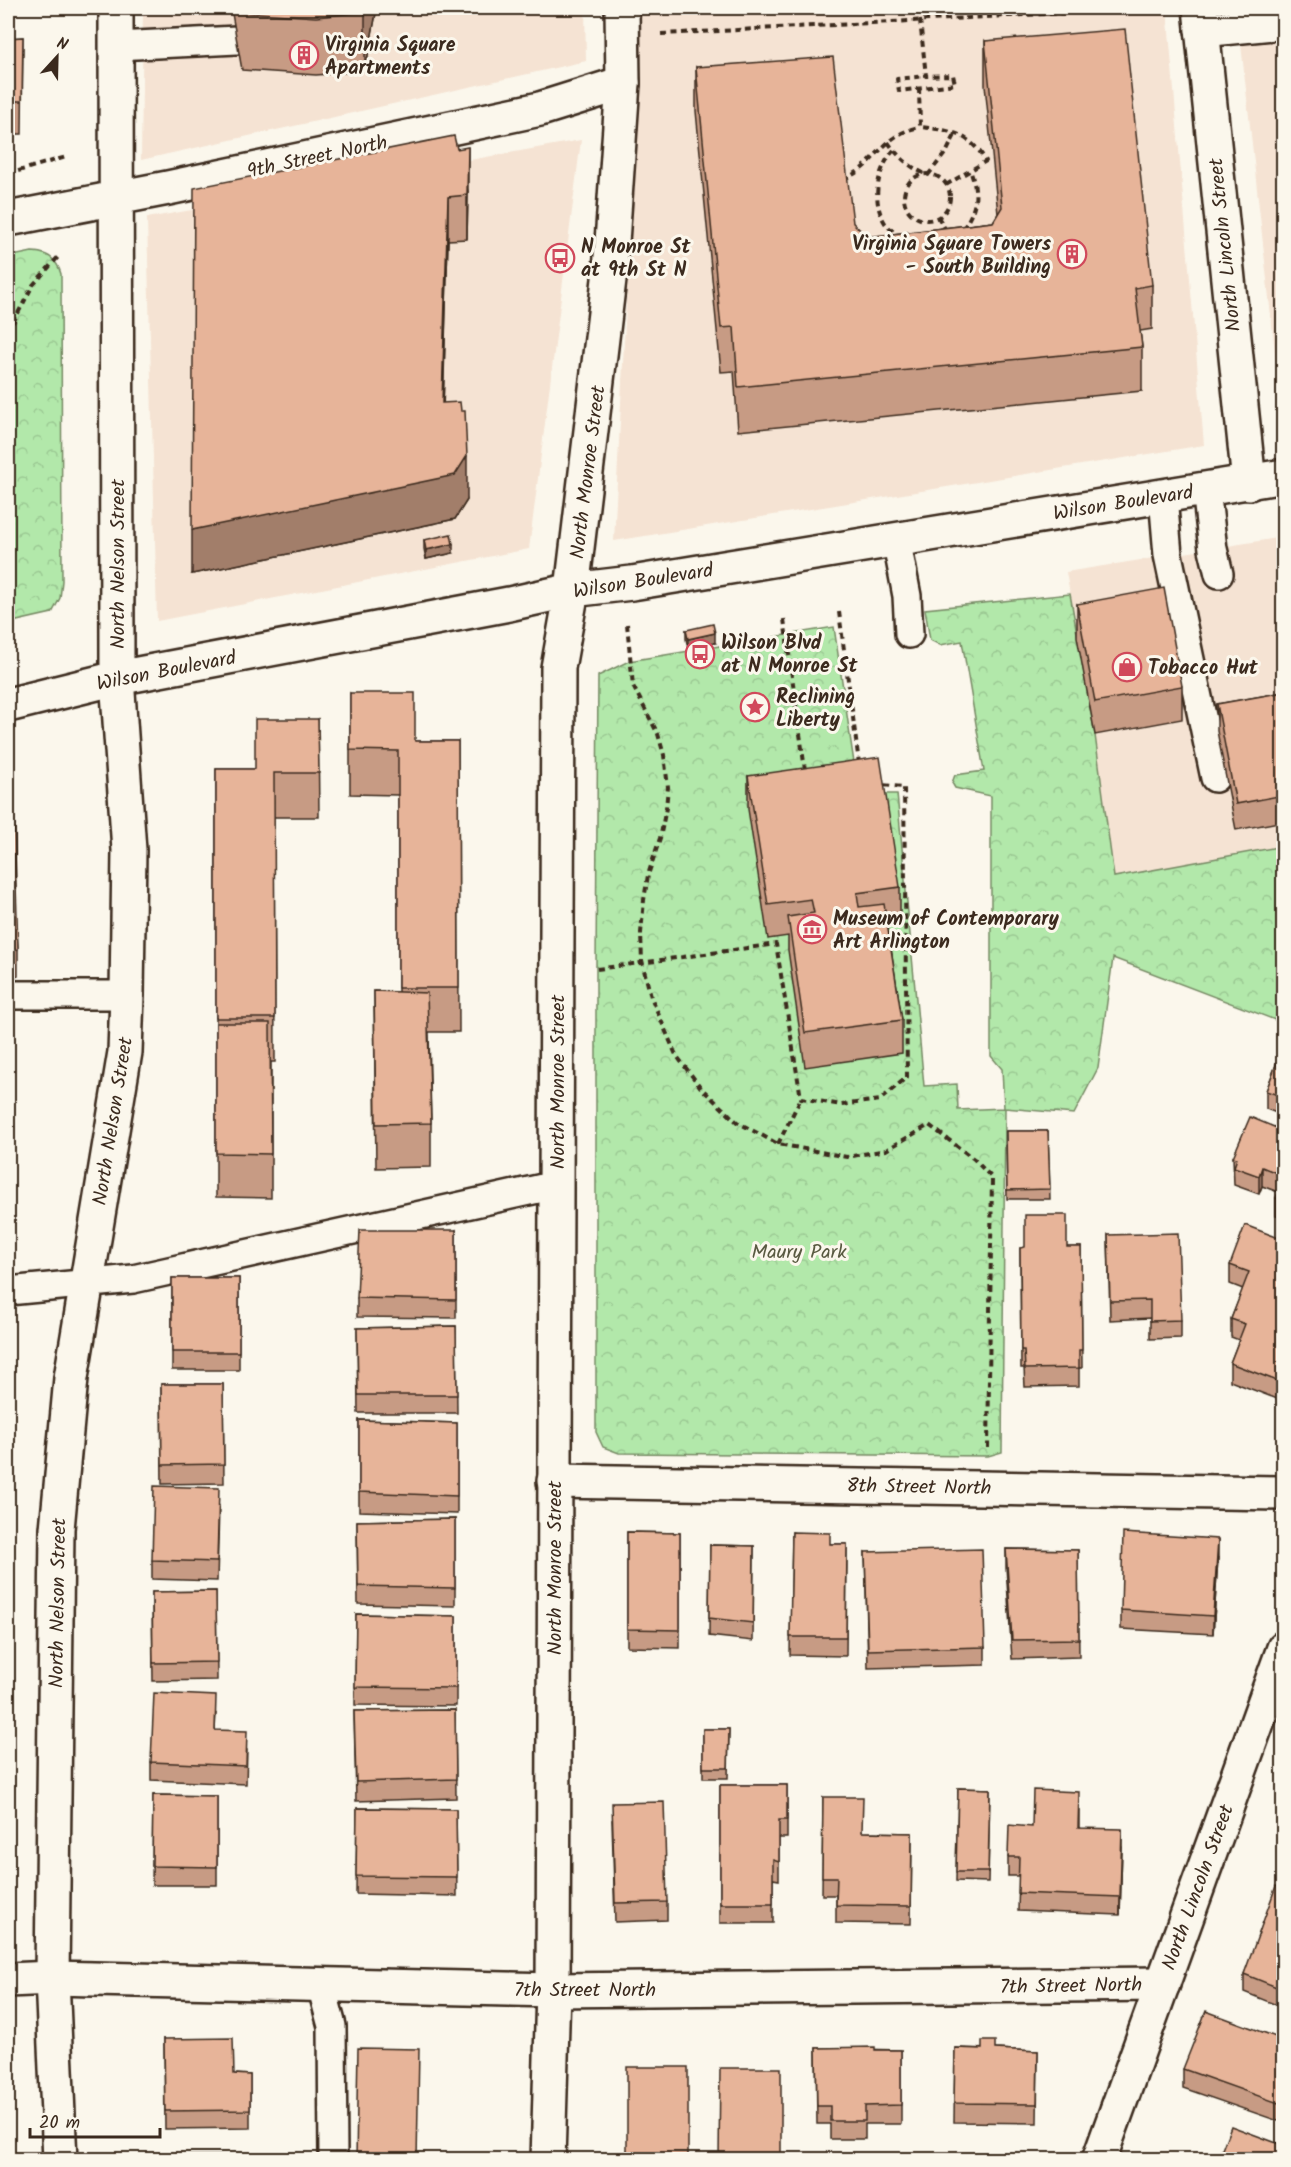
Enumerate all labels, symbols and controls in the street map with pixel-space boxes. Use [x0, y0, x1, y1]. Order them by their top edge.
north arrow [27, 27, 87, 87]
place label: Virginia Square Apartments [325, 30, 456, 85]
text: N [53, 31, 71, 58]
building icon: Virginia Square Apartments [288, 39, 320, 71]
street label: 9th Street North [244, 127, 391, 188]
street label: North Lincoln Street [1201, 156, 1251, 333]
place label: Virginia Square Towers - South Building [852, 229, 1052, 284]
place label: N Monroe St at 9th St N [581, 232, 691, 287]
building icon: Virginia Square Towers - South Building [1056, 238, 1088, 270]
bus stop icon: N Monroe St at 9th St N [544, 242, 576, 274]
street label: North Monroe Street [562, 383, 616, 561]
street label: Wilson Boulevard [1051, 477, 1197, 531]
street label: North Nelson Street [103, 479, 135, 649]
street label: Wilson Boulevard [571, 555, 717, 609]
place label: Wilson Blvd at N Monroe St [721, 628, 858, 683]
bus stop icon: Wilson Blvd at N Monroe St [684, 638, 716, 670]
street label: Wilson Boulevard [94, 643, 240, 701]
shop icon: Tobacco Hut [1111, 651, 1143, 683]
place label: Tobacco Hut [1148, 653, 1259, 685]
place label: Reclining Liberty [776, 682, 855, 737]
place icon: Reclining Liberty [739, 691, 771, 723]
place label: Museum of Contemporary Art Arlington [833, 904, 1060, 959]
museum icon: Museum of Contemporary Art Arlington [796, 913, 828, 945]
street label: North Monroe Street [543, 994, 575, 1169]
street label: North Nelson Street [85, 1035, 143, 1208]
park label: Maury Park [751, 1237, 847, 1269]
street label: 8th Street North [846, 1471, 992, 1505]
street label: North Monroe Street [540, 1480, 572, 1655]
street label: North Nelson Street [42, 1517, 76, 1688]
street label: North Lincoln Street [1154, 1800, 1244, 1975]
street label: 7th Street North [1000, 1970, 1142, 2004]
street label: 7th Street North [514, 1975, 656, 2007]
scale bar [30, 2101, 160, 2139]
text: 20 m [39, 2109, 80, 2138]

